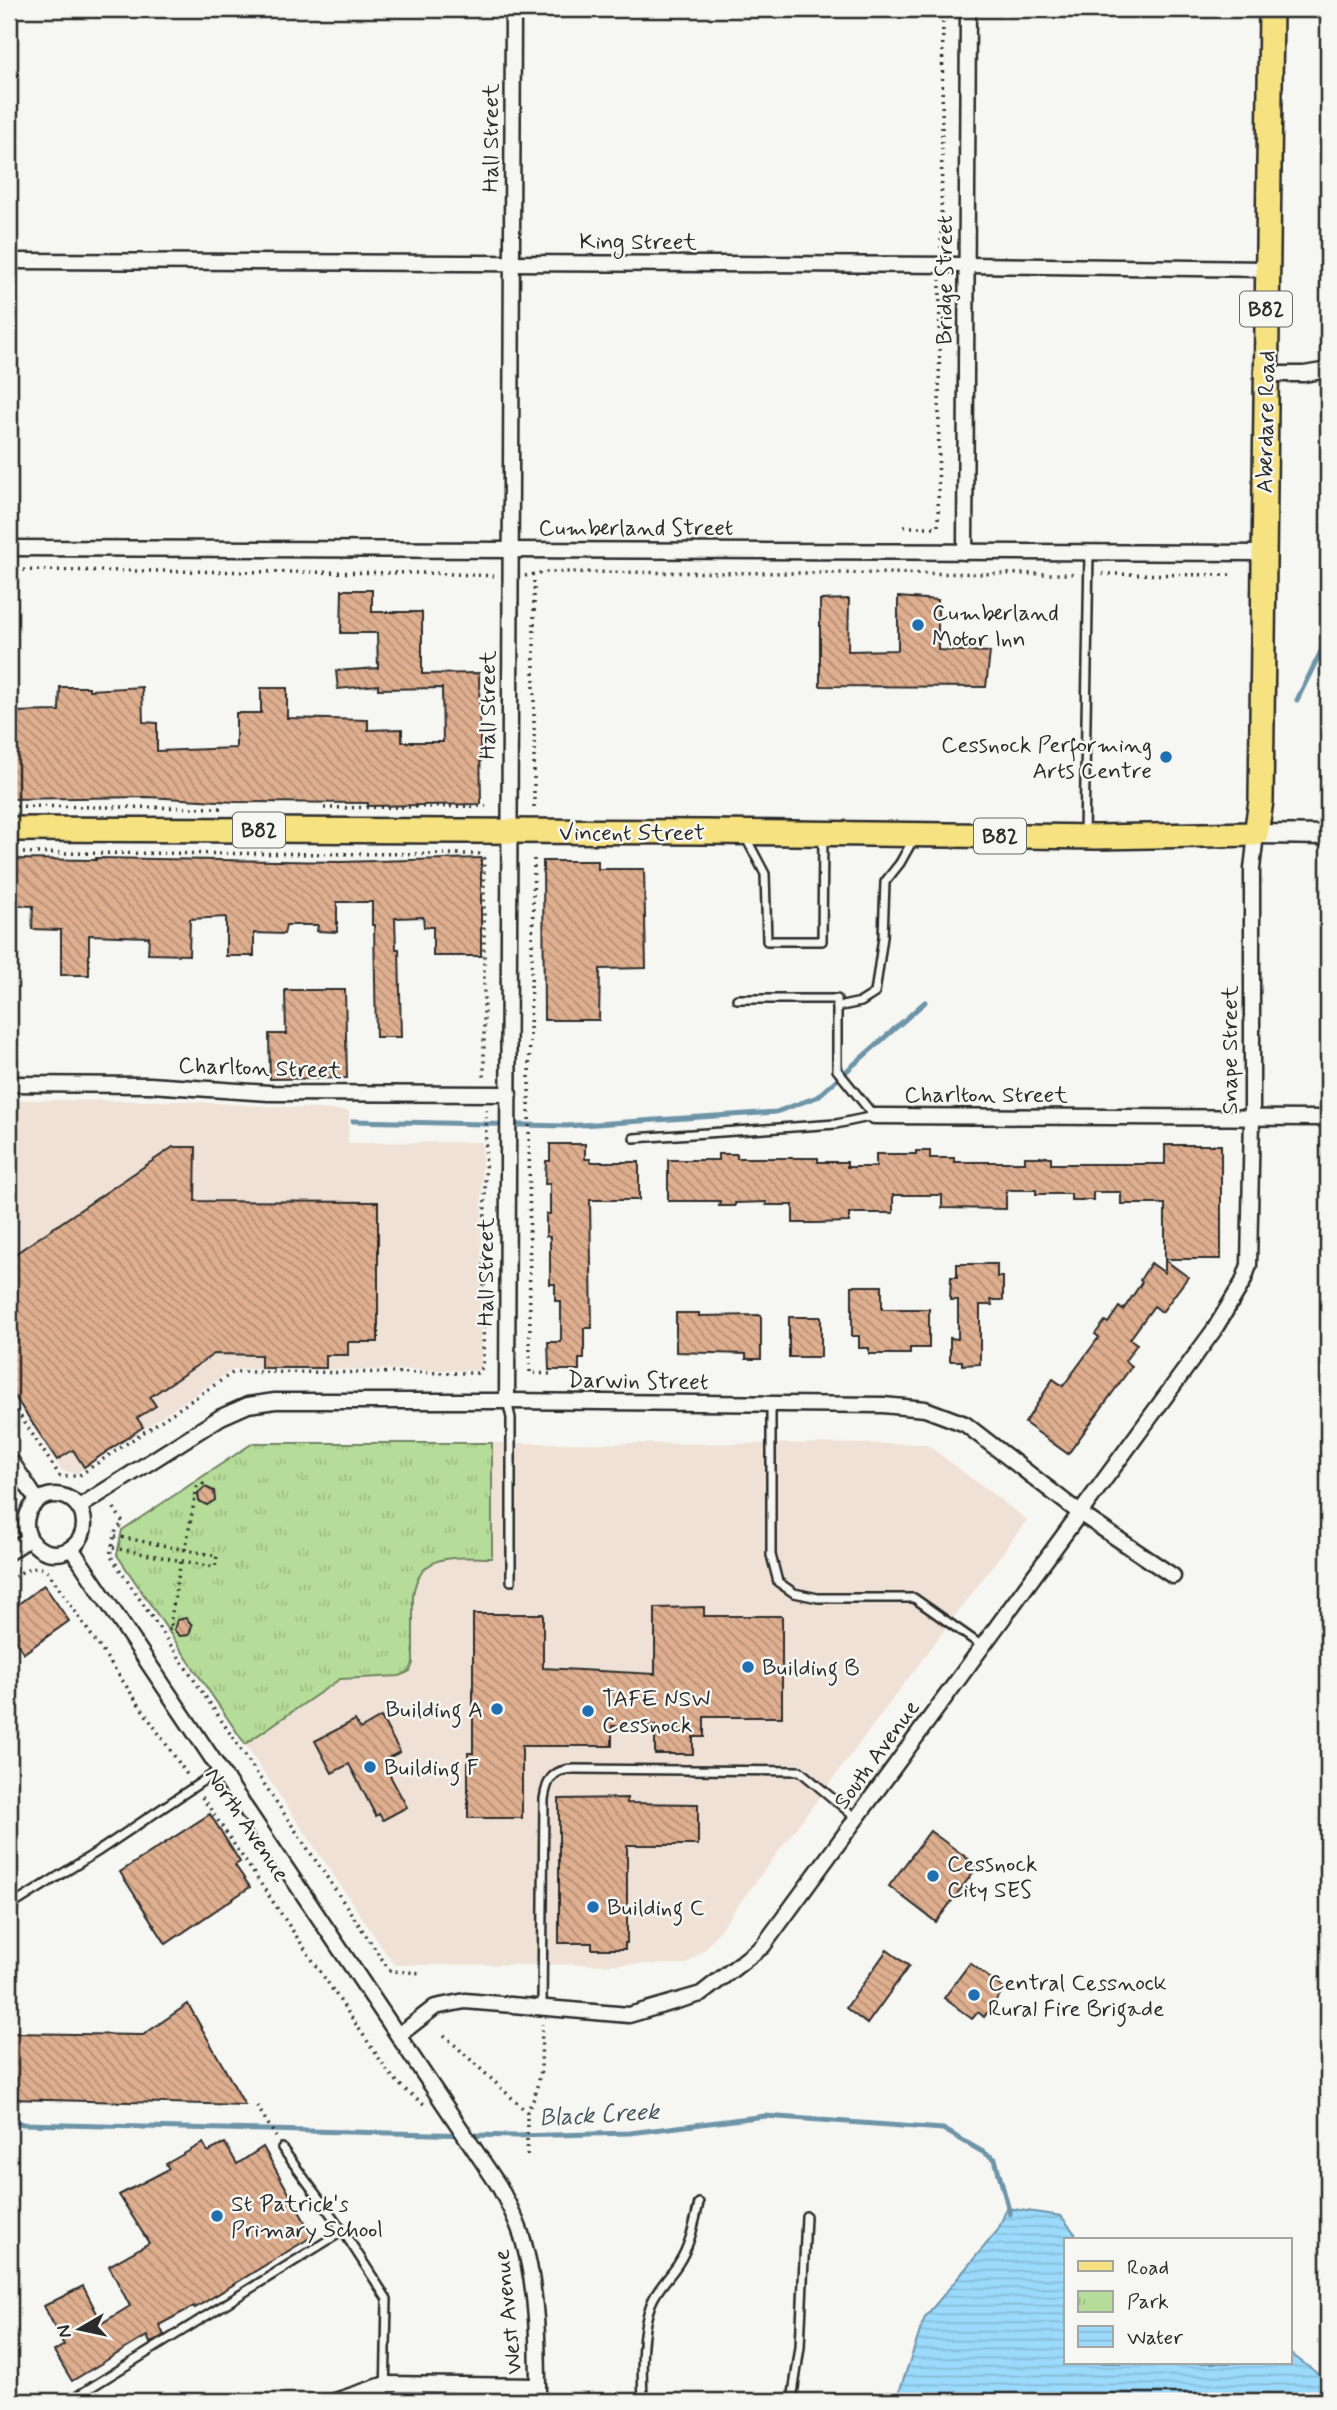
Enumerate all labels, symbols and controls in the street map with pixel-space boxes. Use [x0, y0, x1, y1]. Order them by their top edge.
street label: Hall Street [477, 83, 507, 193]
street label: Bridge Street [931, 215, 961, 345]
street label: King Street [579, 228, 697, 260]
road number: B82 [1240, 292, 1292, 326]
street label: Aberdare Road [1251, 350, 1283, 494]
street label: Cumberland Street [539, 514, 733, 544]
place label: Cumberland Motor Inn [932, 599, 1059, 655]
marker: Cumberland Motor Inn [910, 617, 926, 633]
street label: Hall Street [474, 650, 504, 760]
place label: Cessnock Performing Arts Centre [941, 731, 1152, 787]
marker: Cessnock Performing Arts Centre [1158, 749, 1174, 765]
road number: B82 [233, 812, 285, 848]
road number: B82 [974, 818, 1026, 854]
street label: Vincent Street [559, 819, 705, 849]
street label: Snape Street [1216, 985, 1246, 1115]
street label: Charlton Street [178, 1051, 343, 1087]
street label: Charlton Street [904, 1081, 1068, 1111]
street label: Hall Street [472, 1217, 502, 1327]
street label: Darwin Street [567, 1366, 709, 1398]
place label: Building B [762, 1654, 860, 1686]
marker: Building B [740, 1659, 756, 1675]
place label: TAFE NSW Cessnock [602, 1685, 710, 1741]
street label: South Avenue [828, 1694, 927, 1816]
place label: Building A [386, 1696, 483, 1728]
marker: Building A [489, 1701, 505, 1717]
marker: TAFE NSW Cessnock [580, 1703, 596, 1719]
place label: Building F [384, 1754, 479, 1786]
marker: Building F [362, 1759, 378, 1775]
street label: North Avenue [197, 1762, 296, 1888]
place label: Cessnock City SES [947, 1850, 1037, 1906]
marker: Cessnock City SES [925, 1868, 941, 1884]
place label: Building C [607, 1894, 704, 1926]
marker: Building C [585, 1899, 601, 1915]
place label: Central Cessnock Rural Fire Brigade [988, 1969, 1167, 2027]
marker: Central Cessnock Rural Fire Brigade [966, 1987, 982, 2003]
water label: Black Creek [538, 2097, 662, 2134]
place label: St Patrick's Primary School [231, 2190, 383, 2246]
marker: St Patrick's Primary School [209, 2208, 225, 2224]
legend [1064, 2238, 1292, 2364]
street label: West Avenue [488, 2248, 530, 2376]
text: Road [1127, 2254, 1169, 2282]
text: Park [1127, 2288, 1169, 2316]
north arrow [46, 2294, 116, 2364]
text: N [51, 2323, 78, 2340]
text: Water [1127, 2324, 1183, 2352]

